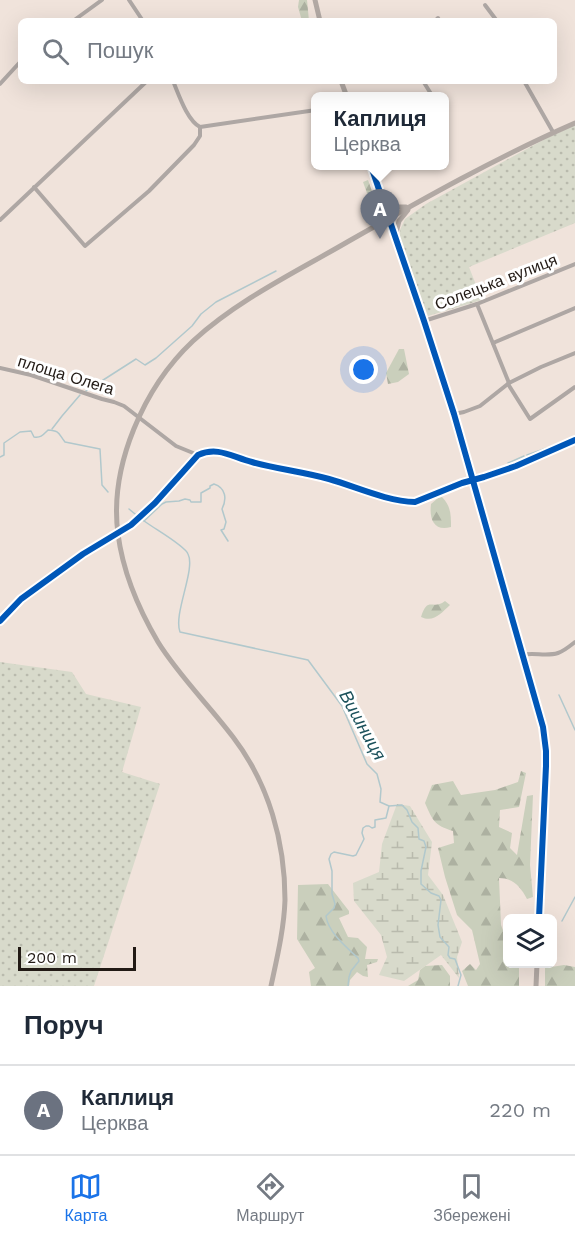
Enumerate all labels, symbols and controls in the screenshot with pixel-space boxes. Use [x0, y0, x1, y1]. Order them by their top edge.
search box [18, 18, 557, 84]
icon: search [39, 35, 72, 68]
text: Пошук [87, 38, 153, 63]
popup [311, 92, 449, 170]
text: Каплиця [333, 106, 427, 131]
text: Церква [333, 132, 401, 156]
pin: A [360, 190, 400, 239]
street label: Солецька вулиця [432, 250, 560, 314]
street label: площа Олега [16, 351, 116, 399]
your location [349, 355, 378, 384]
water label: Вишниця [335, 686, 391, 764]
map controls [503, 914, 557, 968]
button: layers [503, 914, 557, 968]
scale bar [18, 944, 136, 972]
text: 200 m [27, 948, 77, 967]
text: Поруч [24, 1010, 104, 1040]
text: Каплиця [81, 1085, 174, 1110]
text: A [37, 1098, 50, 1122]
text: 220 m [489, 1098, 551, 1122]
text: Церква [81, 1111, 148, 1135]
tab: Карта [64, 1170, 107, 1225]
tab: Маршрут [236, 1170, 304, 1225]
tab: Збережені [433, 1170, 511, 1225]

